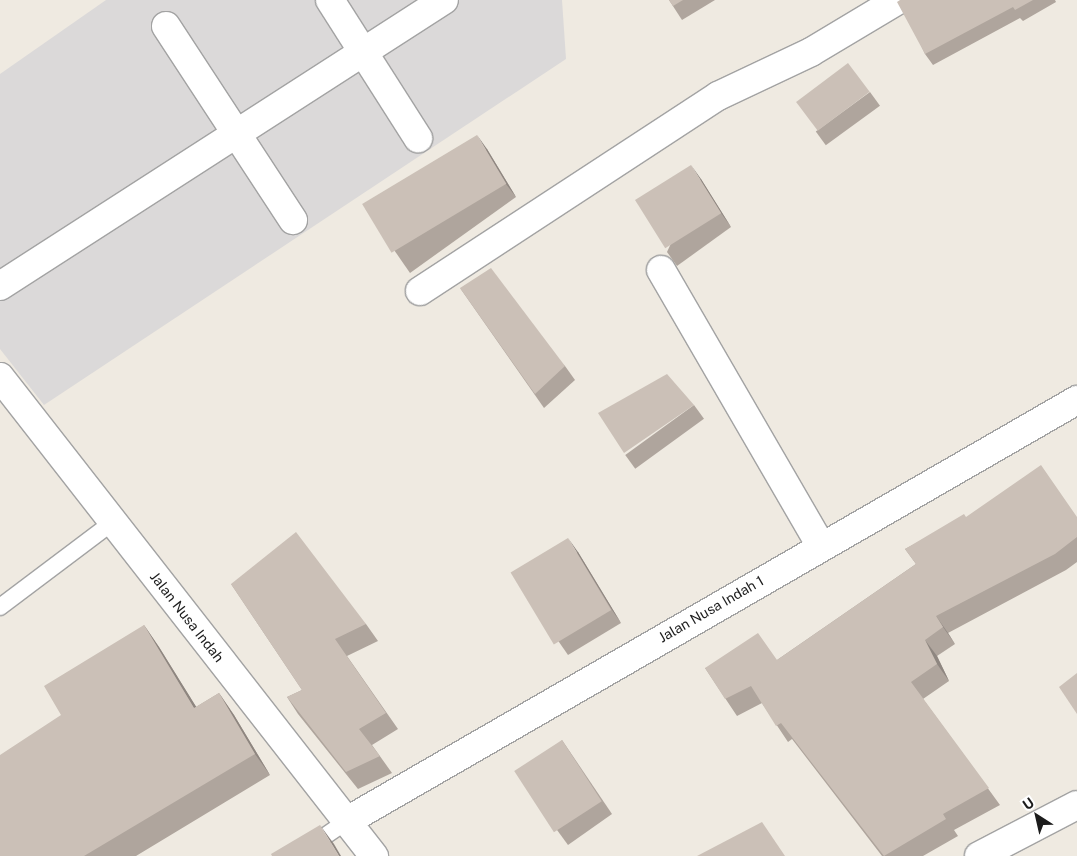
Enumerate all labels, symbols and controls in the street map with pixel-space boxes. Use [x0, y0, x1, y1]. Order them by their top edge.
street label: Jalan Nusa Indah [147, 569, 227, 665]
street label: Jalan Nusa Indah 1 [655, 572, 767, 646]
north arrow [1012, 791, 1062, 841]
text: U [1020, 794, 1037, 813]

